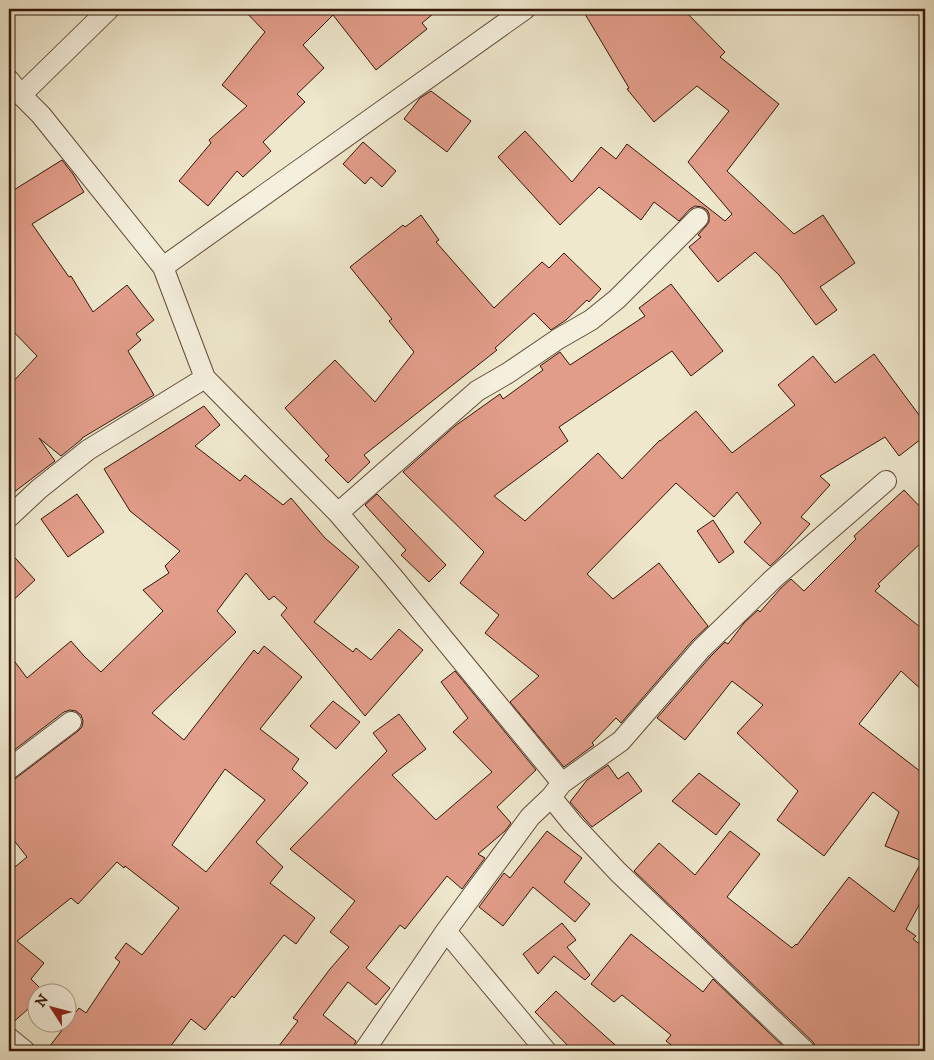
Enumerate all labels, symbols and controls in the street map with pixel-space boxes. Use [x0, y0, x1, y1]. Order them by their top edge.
north arrow [28, 982, 78, 1032]
text: N [32, 991, 53, 1011]

